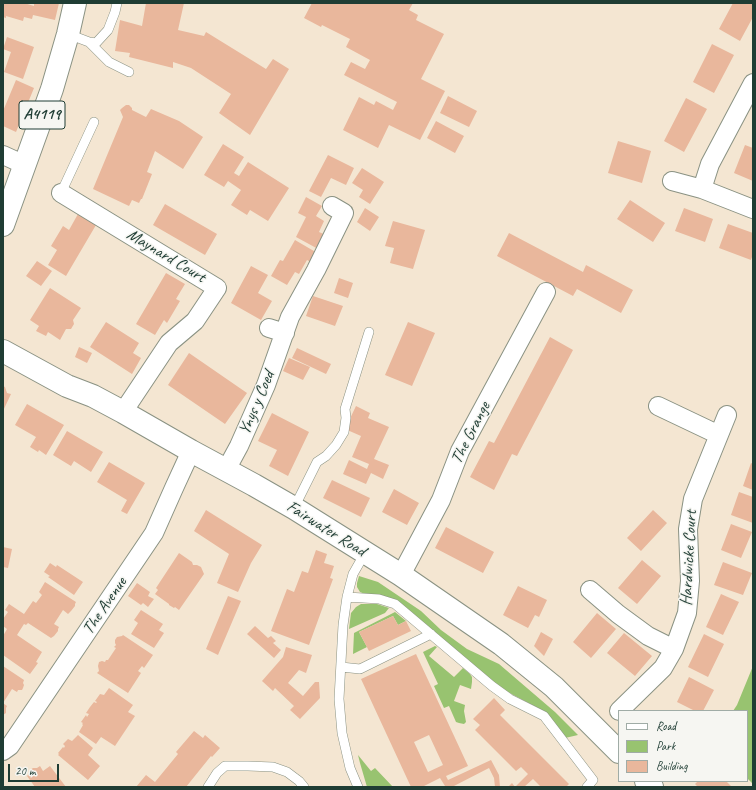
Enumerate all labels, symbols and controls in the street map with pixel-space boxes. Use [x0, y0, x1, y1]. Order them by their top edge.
road number: A4119 [19, 101, 65, 129]
street label: Maynard Court [123, 224, 209, 288]
street label: Ynys y Coed [235, 368, 279, 438]
street label: The Grange [447, 399, 495, 467]
street label: Fairwater Road [283, 497, 369, 561]
street label: Hardwicke Court [676, 510, 702, 606]
street label: The Avenue [78, 573, 132, 639]
legend [618, 710, 748, 782]
text: Road [656, 718, 676, 734]
text: Park [656, 738, 675, 754]
scale bar [10, 756, 61, 782]
text: Building [656, 758, 688, 774]
text: 20 m [15, 763, 35, 779]

